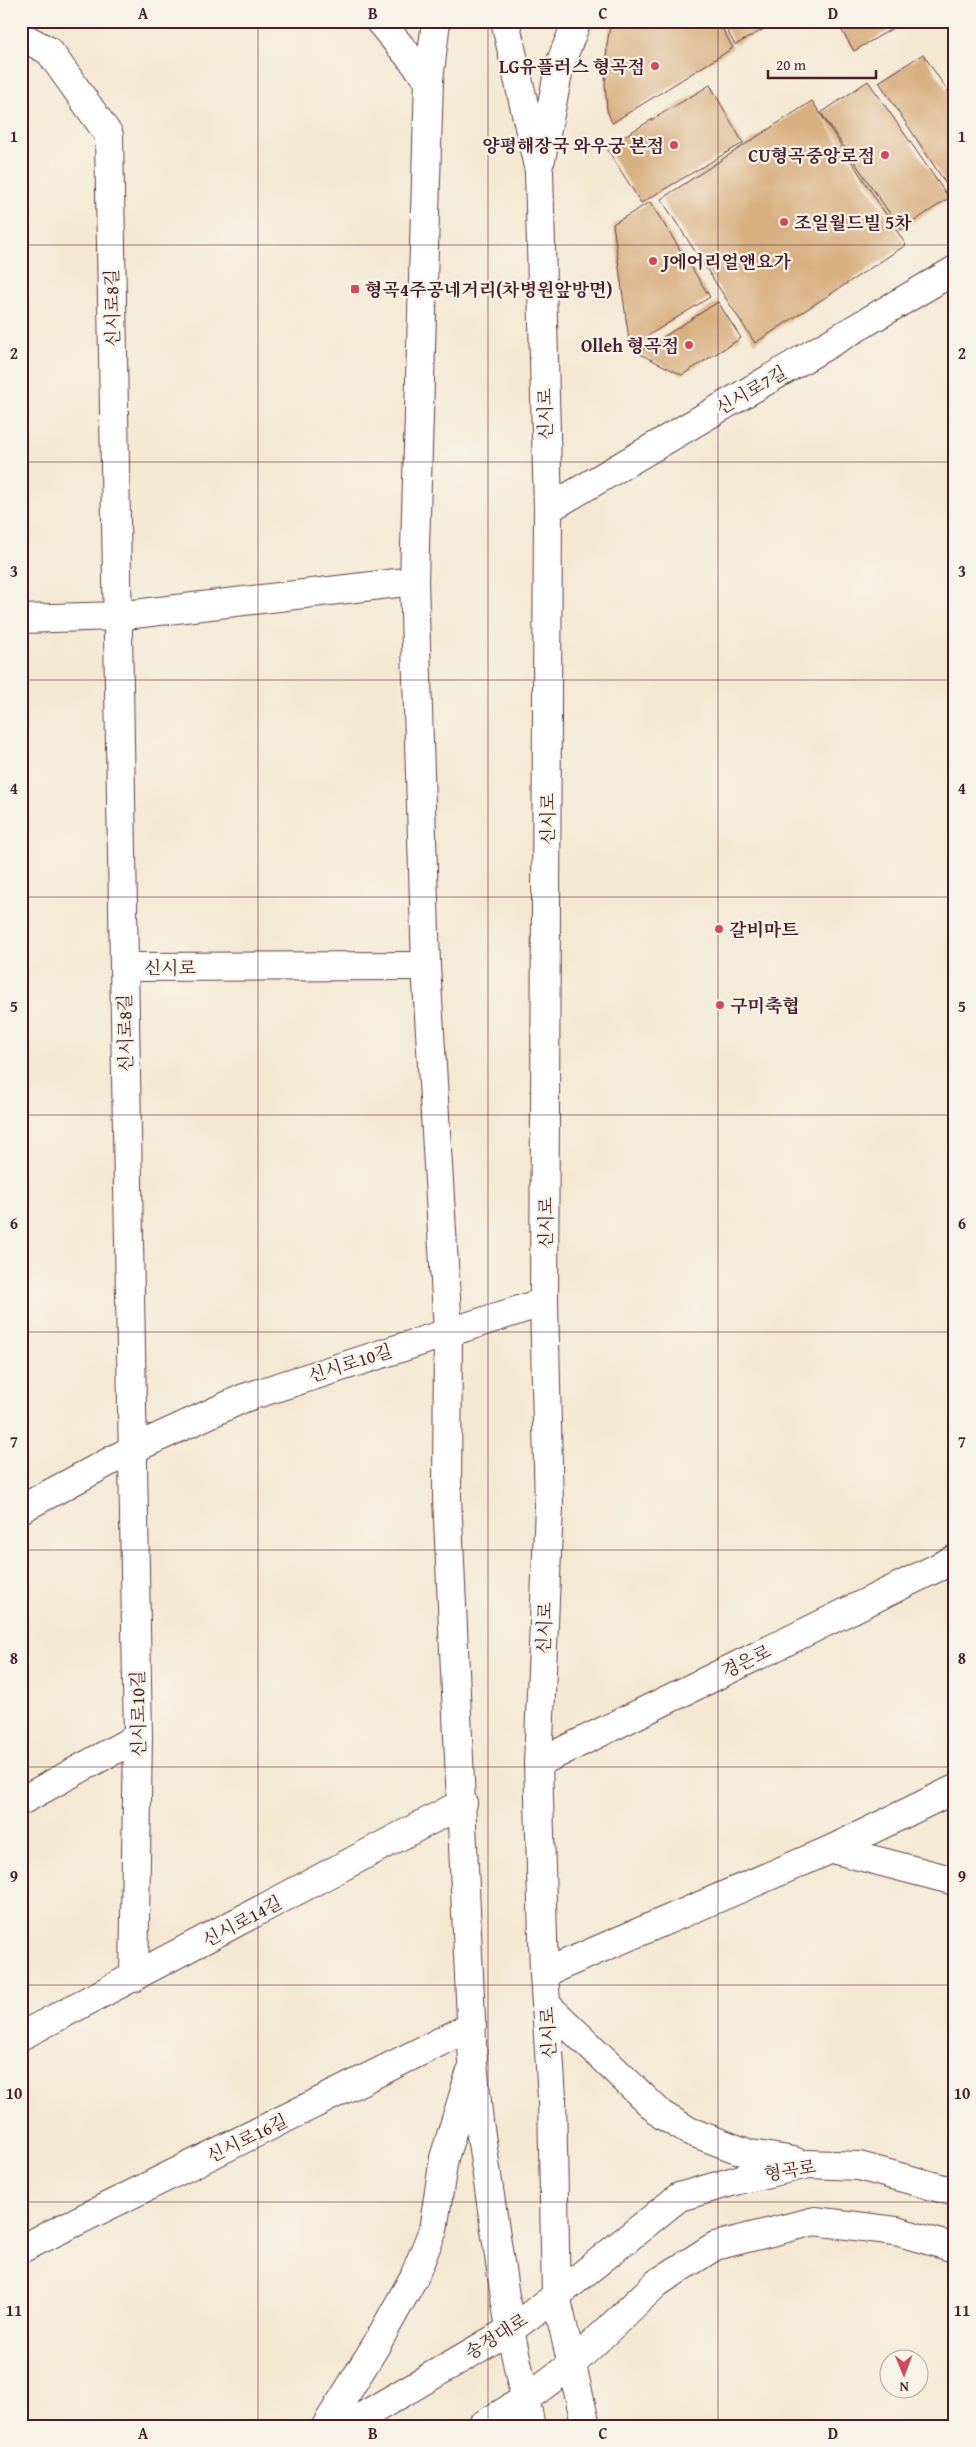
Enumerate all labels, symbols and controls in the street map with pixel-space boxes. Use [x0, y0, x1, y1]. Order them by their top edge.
text: A [138, 1, 149, 25]
text: B [368, 1, 378, 25]
text: C [598, 1, 608, 25]
text: D [828, 1, 838, 25]
scale bar [768, 48, 876, 80]
place label: LG유플러스 형곡점 [499, 53, 645, 80]
text: 20 m [776, 54, 807, 75]
marker: LG유플러스 형곡점 [649, 60, 661, 72]
text: 1 [10, 124, 18, 148]
text: 1 [958, 124, 966, 148]
place label: 양평해장국 와우궁 본점 [482, 132, 664, 159]
marker: 양평해장국 와우궁 본점 [668, 139, 680, 151]
place label: CU형곡중앙로점 [748, 142, 875, 169]
marker: CU형곡중앙로점 [879, 149, 891, 161]
place label: 조일월드빌 5차 [794, 209, 912, 236]
marker: 조일월드빌 5차 [778, 216, 790, 228]
place label: J에어리얼앤요가 [660, 248, 792, 275]
marker: J에어리얼앤요가 [647, 255, 659, 267]
street label: 신시로8길 [98, 269, 126, 347]
place label: 형곡4주공네거리(차병원앞방면) [365, 276, 612, 303]
marker: 형곡4주공네거리(차병원앞방면) [349, 283, 361, 295]
place label: Olleh 형곡점 [581, 332, 679, 359]
marker: Olleh 형곡점 [683, 339, 695, 351]
text: 2 [10, 341, 18, 365]
text: 2 [958, 341, 966, 365]
street label: 신시로7길 [710, 359, 792, 421]
street label: 신시로 [531, 388, 559, 440]
text: 3 [10, 559, 18, 583]
text: 3 [958, 559, 966, 583]
text: 4 [10, 776, 18, 800]
text: 4 [958, 776, 966, 800]
street label: 신시로 [534, 793, 561, 845]
place label: 갈비마트 [729, 916, 799, 943]
marker: 갈비마트 [713, 923, 725, 935]
street label: 신시로 [144, 954, 196, 981]
place label: 구미축협 [730, 992, 800, 1019]
text: 5 [10, 994, 18, 1018]
street label: 신시로8길 [111, 994, 139, 1072]
text: 5 [958, 994, 966, 1018]
marker: 구미축협 [714, 999, 726, 1011]
street label: 신시로 [532, 1197, 559, 1249]
text: 6 [10, 1211, 18, 1235]
text: 6 [958, 1211, 966, 1235]
street label: 신시로10길 [305, 1337, 395, 1389]
text: 7 [10, 1429, 18, 1453]
text: 7 [958, 1429, 966, 1453]
street label: 신시로 [530, 1601, 558, 1655]
street label: 경은로 [717, 1637, 775, 1685]
text: 8 [10, 1646, 18, 1670]
text: 8 [958, 1646, 966, 1670]
street label: 신시로10길 [124, 1670, 152, 1758]
text: 9 [10, 1864, 18, 1888]
text: 9 [958, 1864, 966, 1888]
street label: 신시로14길 [197, 1889, 287, 1953]
street label: 신시로 [533, 2006, 563, 2060]
text: 10 [6, 2081, 22, 2105]
text: 10 [954, 2081, 970, 2105]
street label: 신시로16길 [202, 2107, 292, 2169]
street label: 형곡로 [762, 2153, 818, 2187]
text: 11 [6, 2298, 22, 2322]
text: 11 [954, 2298, 970, 2322]
street label: 송정대로 [459, 2306, 533, 2366]
north arrow [878, 2350, 928, 2400]
text: N [899, 2377, 909, 2397]
text: A [138, 2421, 149, 2445]
text: B [368, 2421, 378, 2445]
text: C [598, 2421, 608, 2445]
text: D [828, 2421, 838, 2445]

